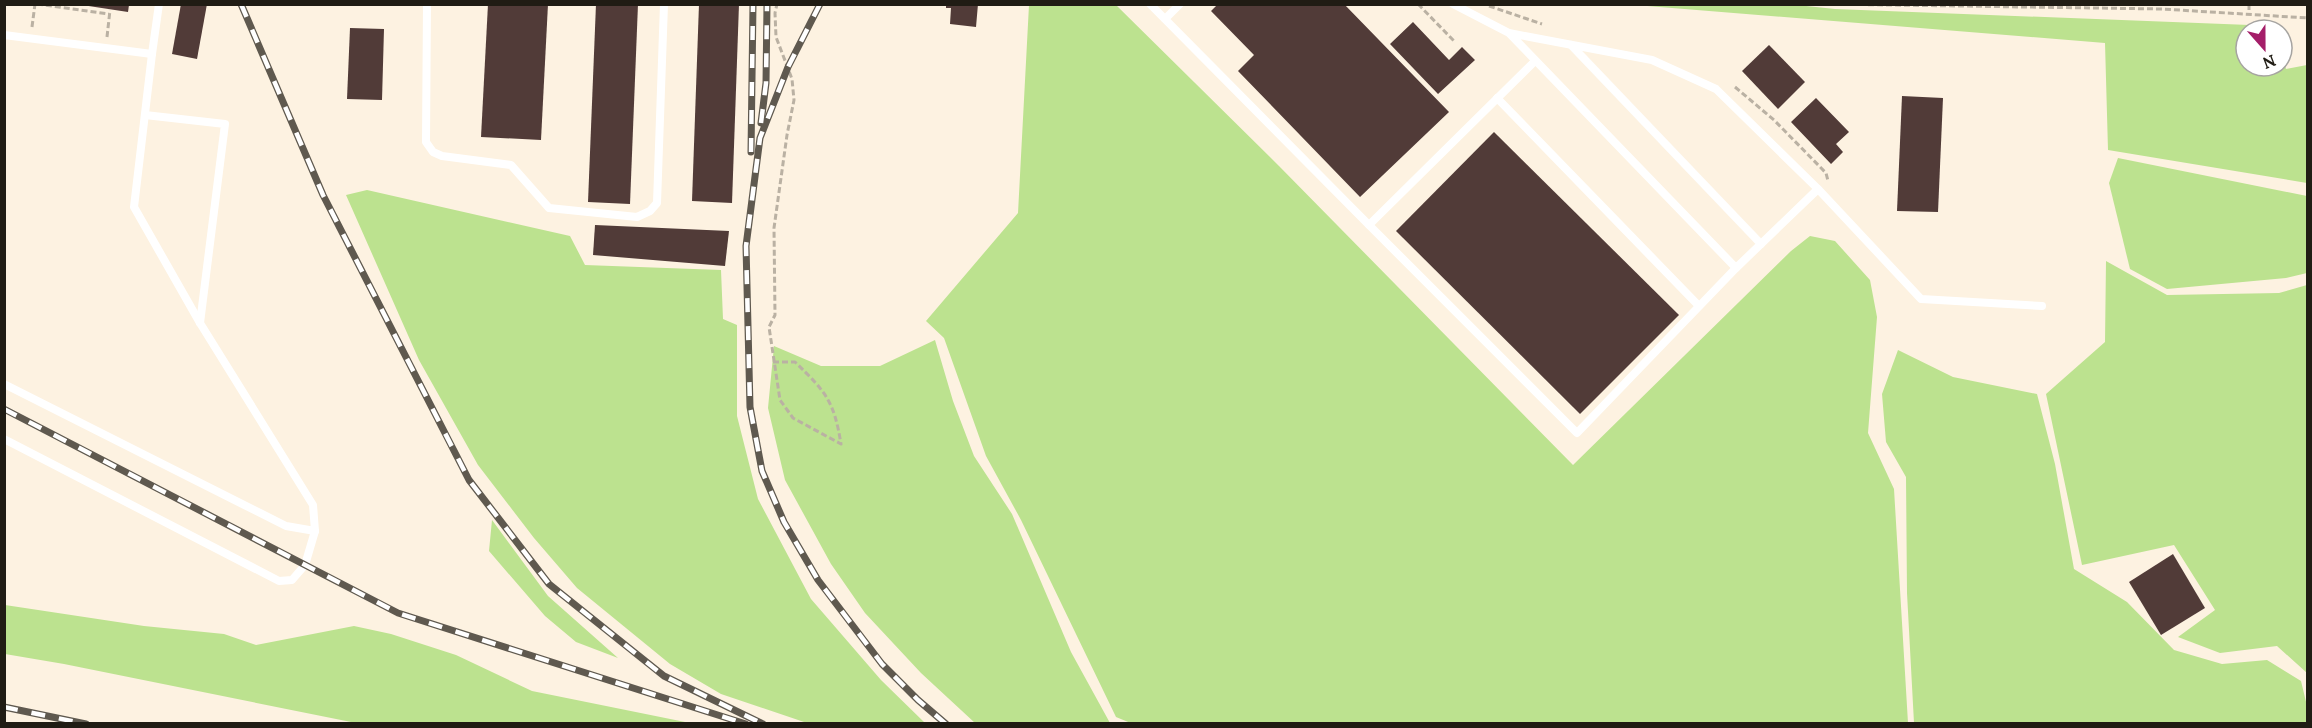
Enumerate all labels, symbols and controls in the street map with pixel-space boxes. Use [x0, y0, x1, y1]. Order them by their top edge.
north arrow [2234, 18, 2294, 78]
text: N [2260, 50, 2279, 74]

